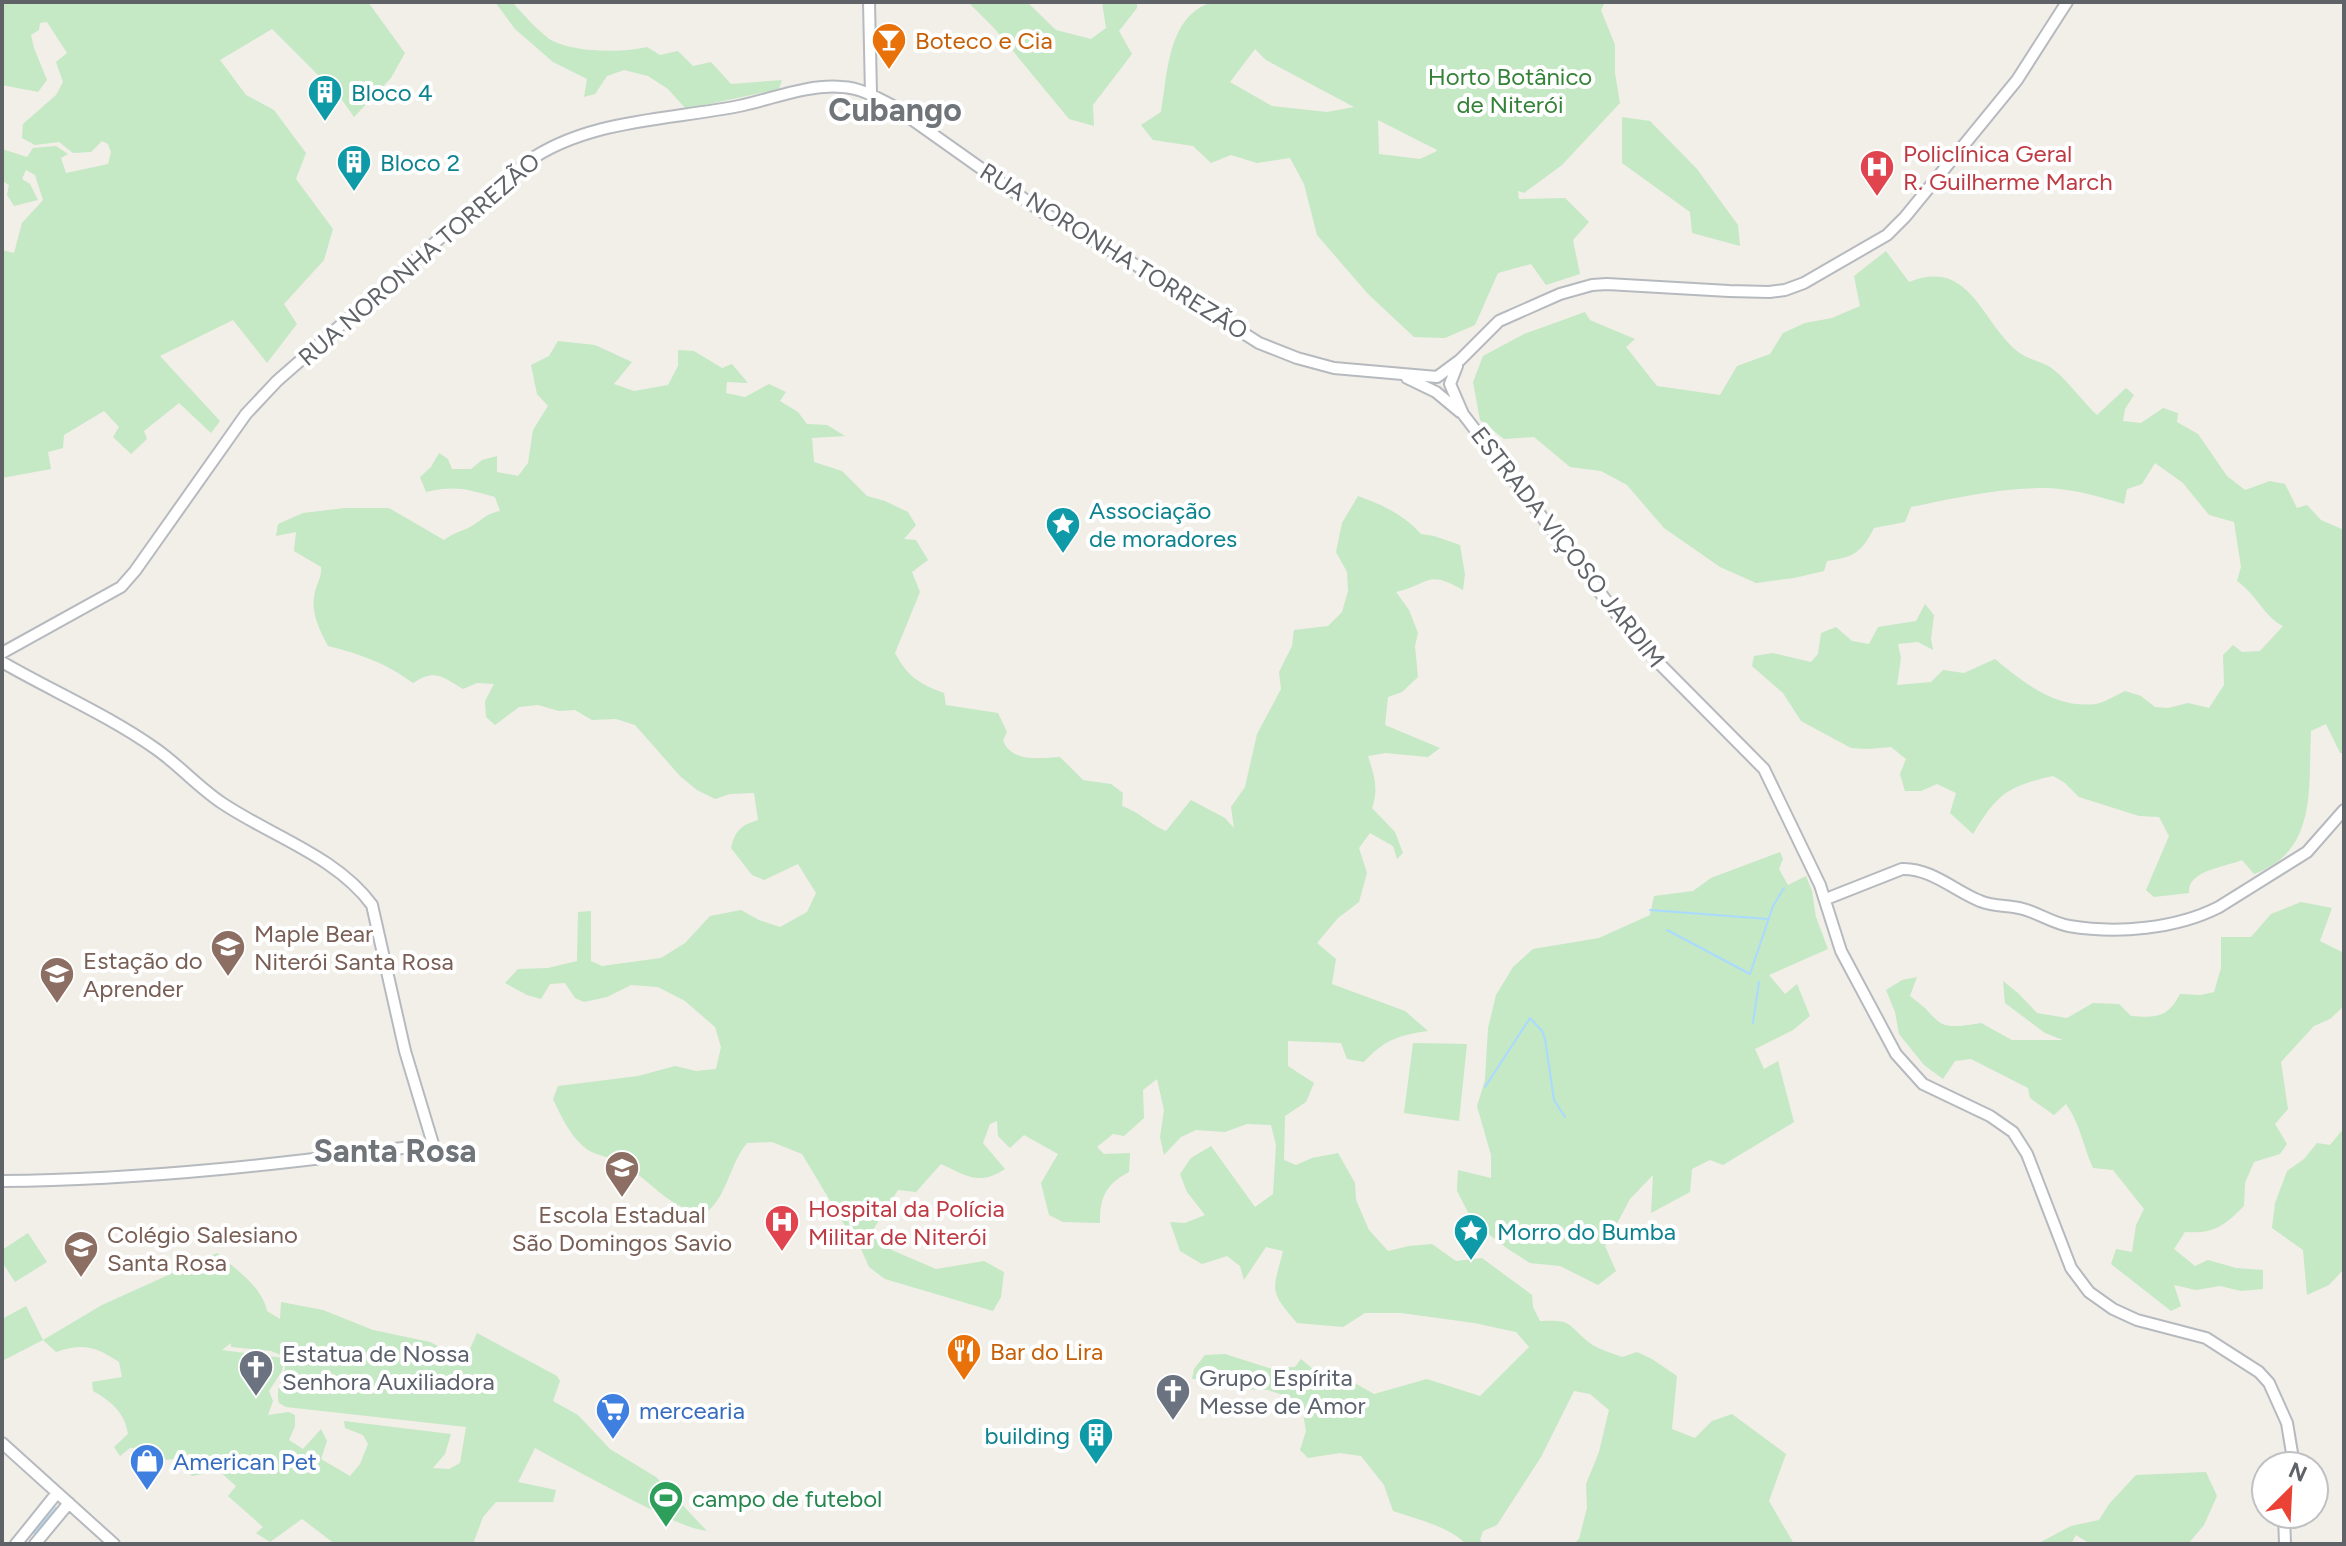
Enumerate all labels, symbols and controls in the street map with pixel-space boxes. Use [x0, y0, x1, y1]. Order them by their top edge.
bar icon: Boteco e Cia [870, 21, 908, 71]
place label: Boteco e Cia [915, 26, 1053, 55]
park label: Horto Botânico de Niterói [1428, 62, 1592, 119]
building icon: Bloco 4 [306, 73, 344, 123]
place label: Bloco 4 [351, 78, 433, 107]
district label: Cubango [828, 91, 962, 129]
place label: Policlínica Geral R. Guilherme March [1903, 139, 2113, 196]
building icon: Bloco 2 [335, 143, 373, 193]
street label: RUA NORONHA TORREZÃO [292, 146, 546, 372]
place label: Bloco 2 [380, 148, 460, 177]
hospital icon: Policlínica Geral R. Guilherme March [1858, 148, 1896, 198]
street label: RUA NORONHA TORREZÃO [975, 157, 1253, 345]
street label: ESTRADA VIÇOSO JARDIM [1465, 421, 1671, 673]
place label: Associação de moradores [1089, 496, 1237, 553]
place icon: Associação de moradores [1044, 505, 1082, 555]
place label: Maple Bear Niterói Santa Rosa [254, 919, 454, 976]
school or university icon: Maple Bear Niterói Santa Rosa [209, 928, 247, 978]
place label: Estação do Aprender [83, 946, 203, 1003]
school or university icon: Estação do Aprender [38, 955, 76, 1005]
district label: Santa Rosa [313, 1132, 477, 1170]
school or university icon: Escola Estadual São Domingos Savio [603, 1149, 641, 1199]
place label: Hospital da Polícia Militar de Niterói [808, 1194, 1005, 1251]
place label: Escola Estadual São Domingos Savio [512, 1200, 732, 1257]
hospital icon: Hospital da Polícia Militar de Niterói [763, 1203, 801, 1253]
place icon: Morro do Bumba [1452, 1212, 1490, 1262]
place label: Morro do Bumba [1497, 1217, 1676, 1246]
place label: Colégio Salesiano Santa Rosa [107, 1220, 298, 1277]
school or university icon: Colégio Salesiano Santa Rosa [62, 1229, 100, 1279]
restaurant icon: Bar do Lira [945, 1332, 983, 1382]
place label: Bar do Lira [990, 1337, 1103, 1366]
place label: Estatua de Nossa Senhora Auxiliadora [282, 1339, 495, 1396]
church icon: Estatua de Nossa Senhora Auxiliadora [237, 1348, 275, 1398]
place label: Grupo Espírita Messe de Amor [1199, 1363, 1366, 1420]
church icon: Grupo Espírita Messe de Amor [1154, 1372, 1192, 1422]
supermarket icon: mercearia [594, 1391, 632, 1441]
place label: mercearia [639, 1396, 745, 1425]
building icon: building [1077, 1416, 1115, 1466]
place label: building [985, 1421, 1070, 1450]
shop icon: American Pet [128, 1442, 166, 1492]
place label: American Pet [173, 1447, 317, 1476]
north arrow [2250, 1450, 2330, 1530]
text: N [2285, 1456, 2311, 1488]
sports icon: campo de futebol [647, 1479, 685, 1529]
place label: campo de futebol [692, 1484, 882, 1513]

